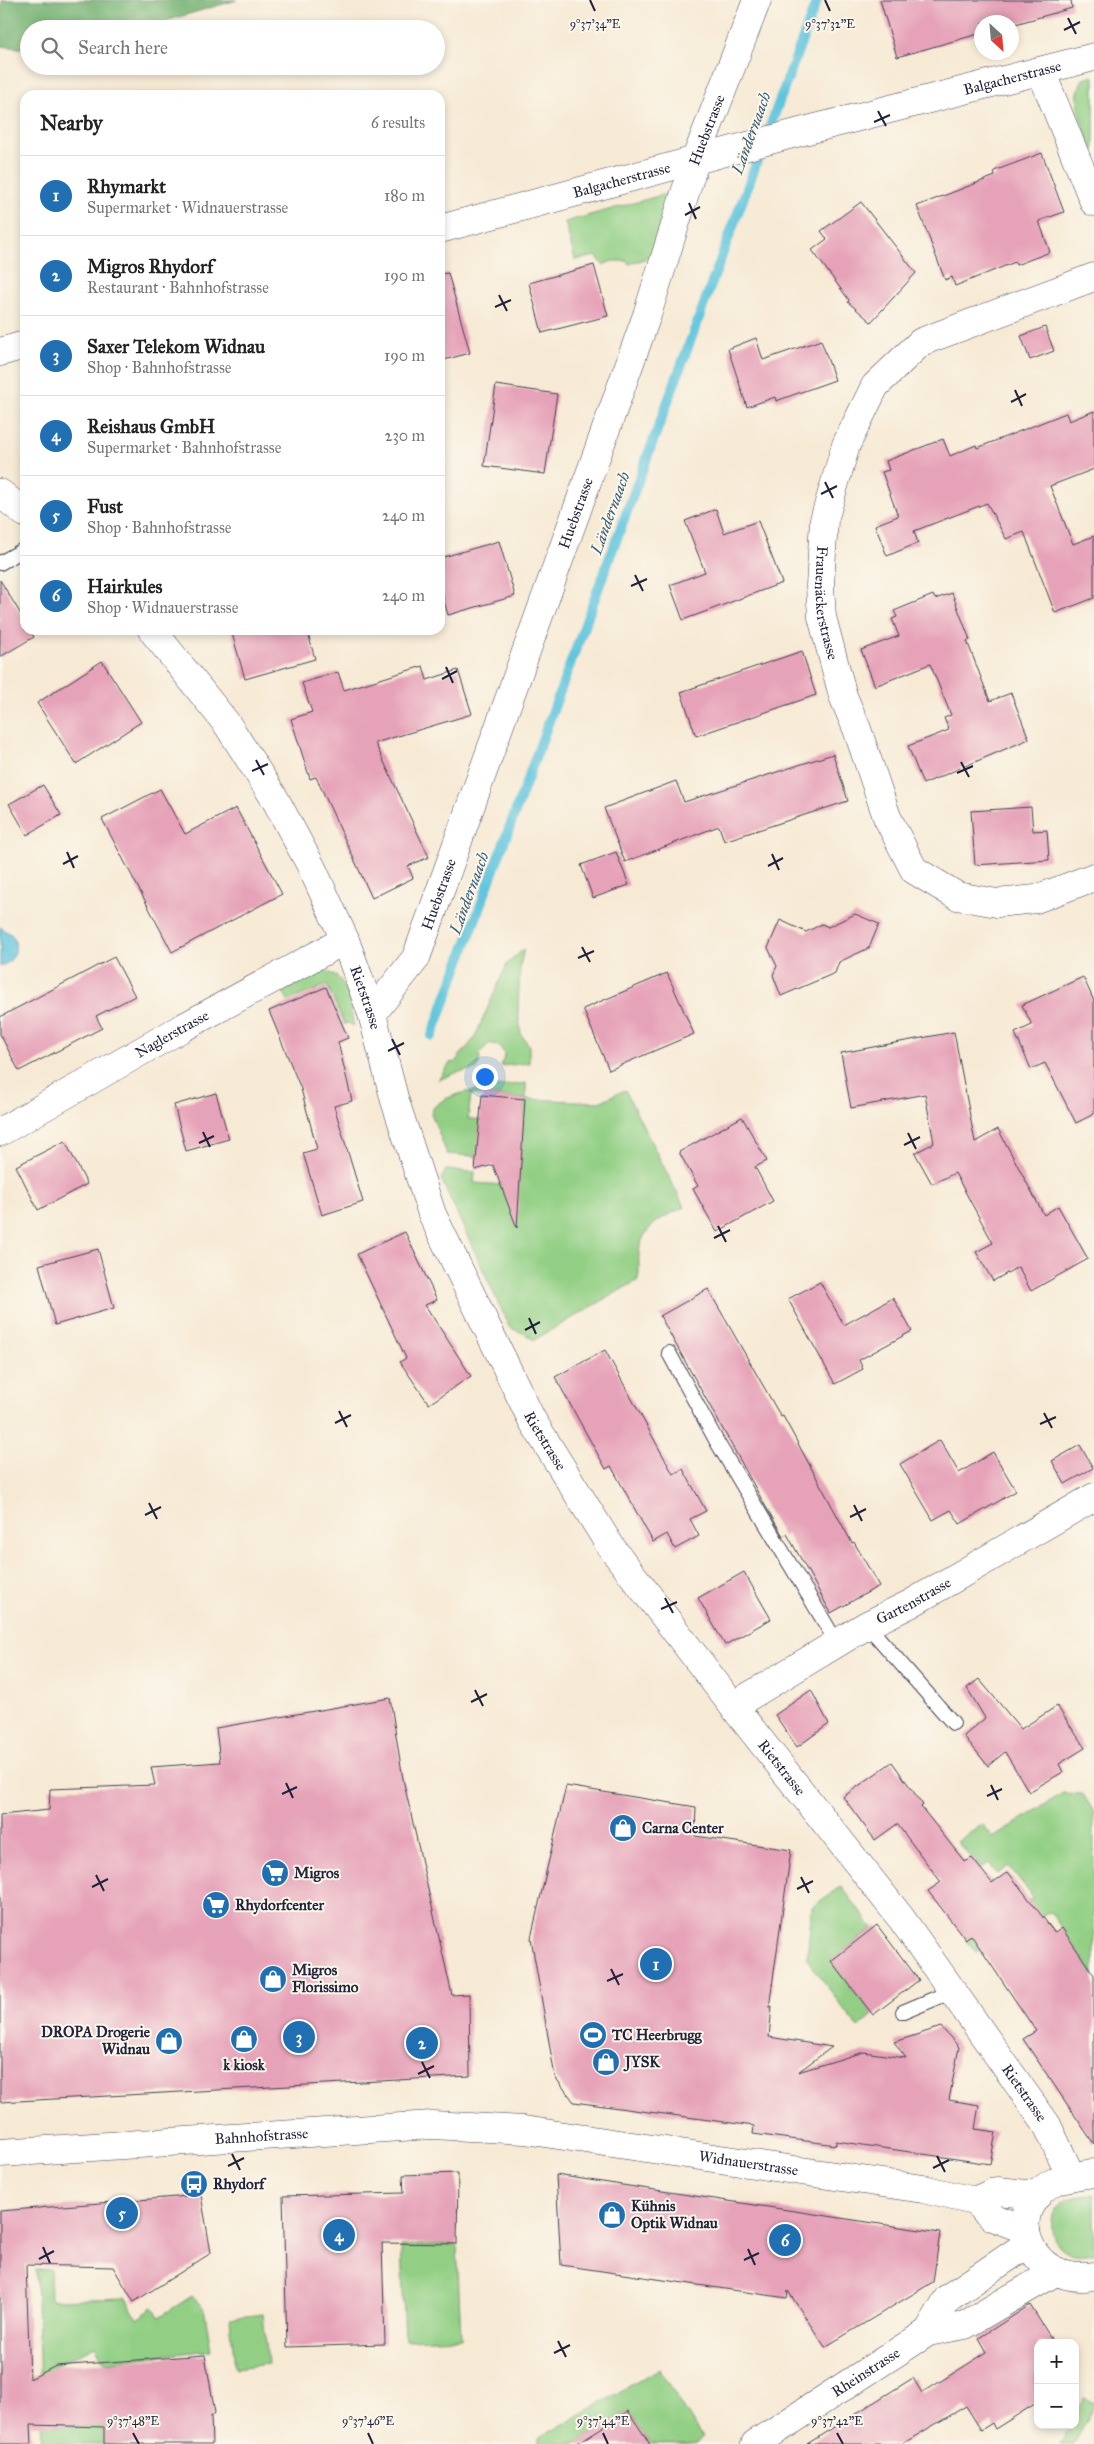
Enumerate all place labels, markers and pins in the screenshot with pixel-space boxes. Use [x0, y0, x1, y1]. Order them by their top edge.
shop icon: Carna Center [608, 1813, 638, 1843]
place label: Carna Center [642, 1819, 724, 1837]
supermarket icon: Migros [260, 1858, 290, 1888]
place label: Migros [294, 1864, 340, 1883]
supermarket icon: Rhydorfcenter [201, 1890, 231, 1920]
place label: Rhydorfcenter [235, 1896, 324, 1915]
pin: 1 [640, 1945, 672, 1983]
place label: Migros Florissimo [292, 1961, 359, 1996]
shop icon: Migros Florissimo [258, 1964, 288, 1994]
pin: 3 [283, 2018, 315, 2056]
sports icon: TC Heerbrugg [578, 2020, 608, 2050]
place label: DROPA Drogerie Widnau [41, 2023, 151, 2058]
shop icon: k kiosk [229, 2024, 259, 2054]
pin: 2 [406, 2024, 438, 2062]
shop icon: DROPA Drogerie Widnau [154, 2026, 184, 2056]
place label: TC Heerbrugg [611, 2026, 703, 2045]
shop icon: JYSK [591, 2047, 621, 2077]
place label: JYSK [623, 2053, 661, 2072]
place label: k kiosk [223, 2056, 266, 2074]
bus stop icon: Rhydorf [179, 2169, 209, 2199]
place label: Rhydorf [213, 2175, 267, 2194]
pin: 5 [106, 2194, 138, 2232]
place label: Kühnis Optik Widnau [631, 2197, 718, 2233]
shop icon: Kühnis Optik Widnau [597, 2200, 627, 2230]
pin: 4 [323, 2216, 355, 2254]
pin: 6 [769, 2221, 801, 2259]

